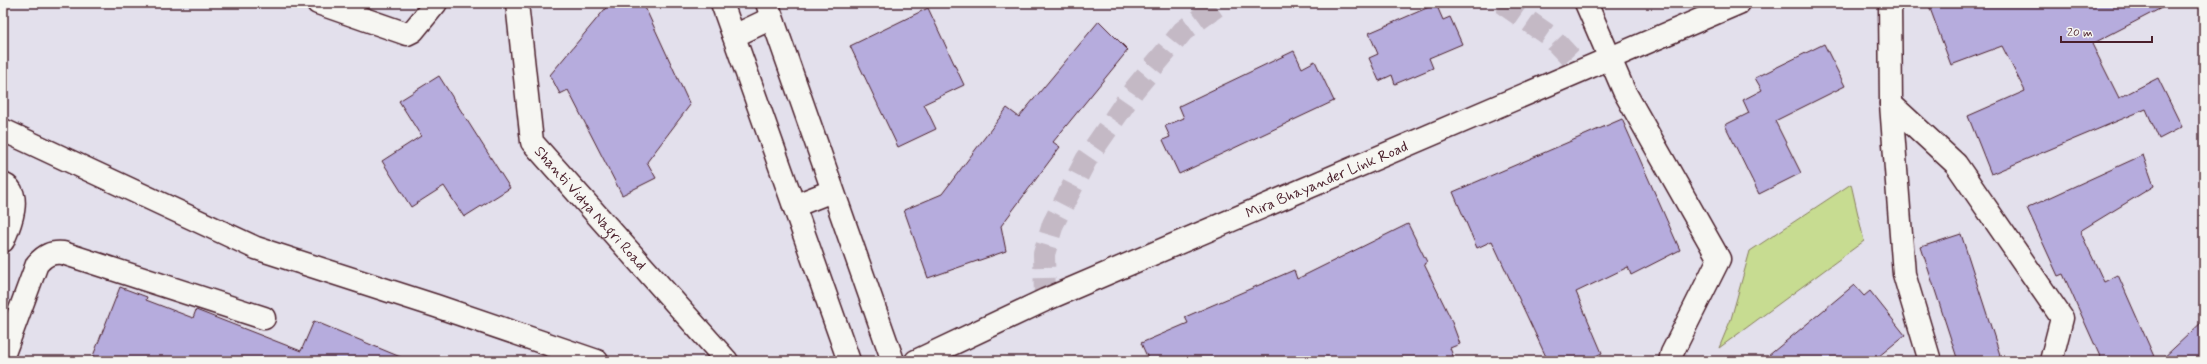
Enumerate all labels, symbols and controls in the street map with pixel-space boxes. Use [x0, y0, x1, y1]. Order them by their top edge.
scale bar [2061, 18, 2152, 44]
text: 20 m [2067, 25, 2093, 41]
street label: Mira Bhayander Link Road [1243, 137, 1411, 224]
street label: Shanti Vidya Nagri Road [529, 142, 650, 275]

